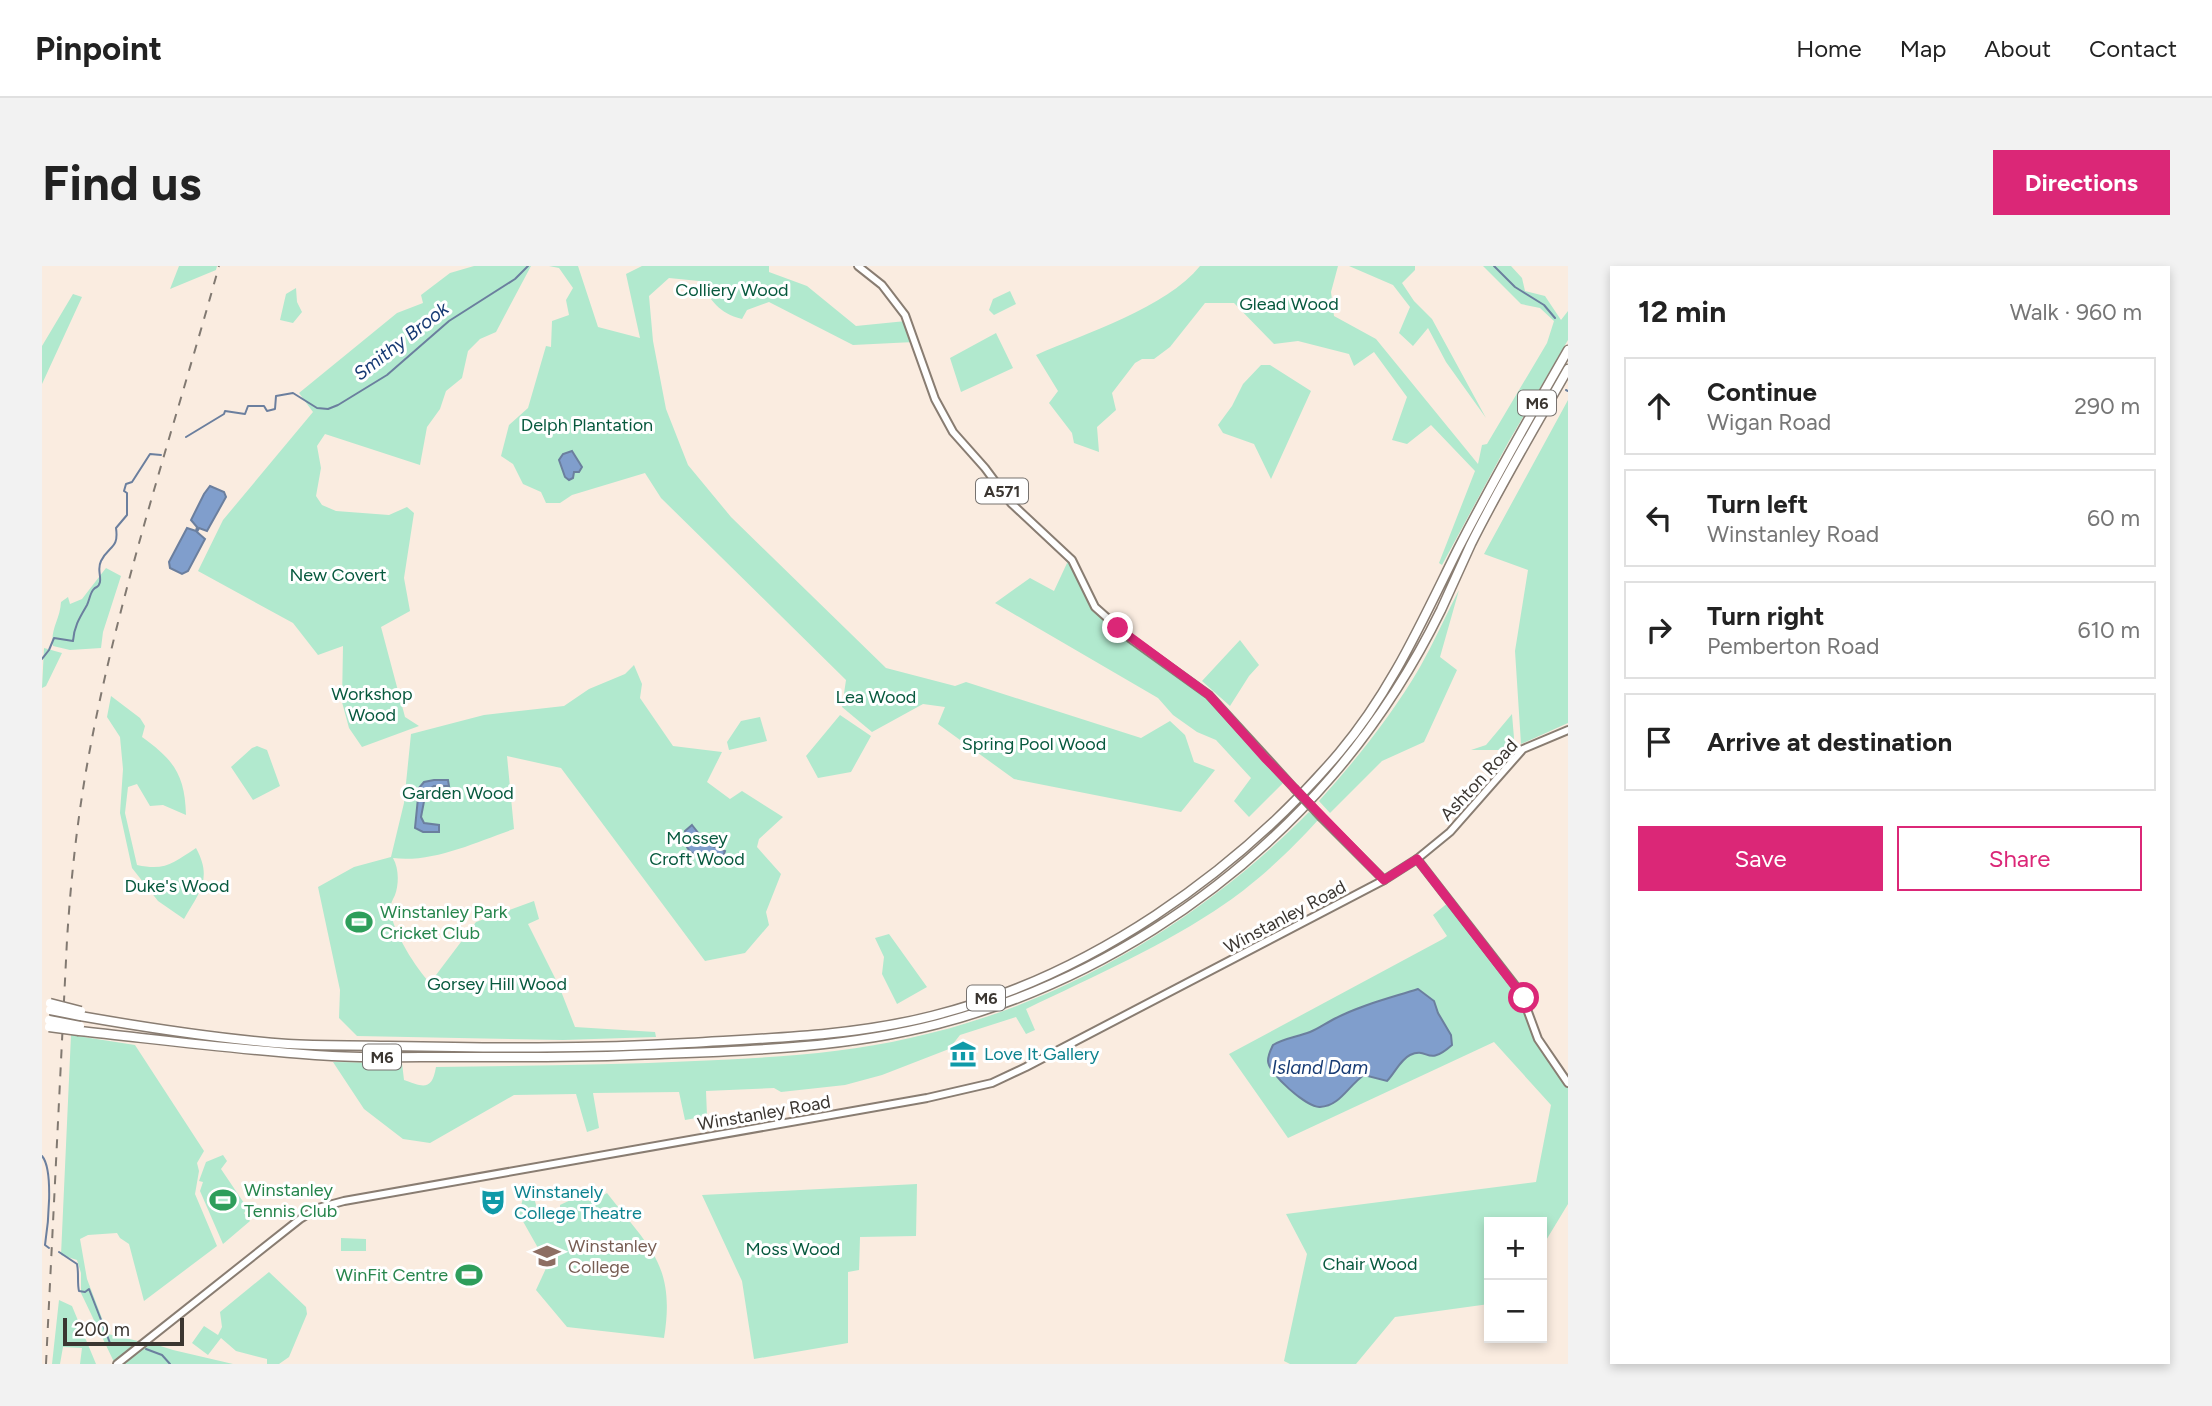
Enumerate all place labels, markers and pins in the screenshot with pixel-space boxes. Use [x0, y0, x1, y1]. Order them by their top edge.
place label: Winstanley Park Cricket Club [380, 901, 508, 944]
sports icon: Winstanley Park Cricket Club [344, 907, 374, 937]
museum icon: Love It Gallery [948, 1039, 978, 1069]
place label: Love It Gallery [984, 1043, 1100, 1065]
place label: Winstanley Tennis Club [244, 1179, 337, 1222]
place label: Winstanely College Theatre [514, 1181, 642, 1224]
sports icon: Winstanley Tennis Club [208, 1185, 238, 1215]
theatre icon: Winstanely College Theatre [478, 1187, 508, 1217]
place label: Winstanley College [568, 1235, 657, 1278]
school or university icon: Winstanley College [532, 1241, 562, 1271]
sports icon: WinFit Centre [454, 1260, 484, 1290]
place label: WinFit Centre [336, 1264, 448, 1286]

